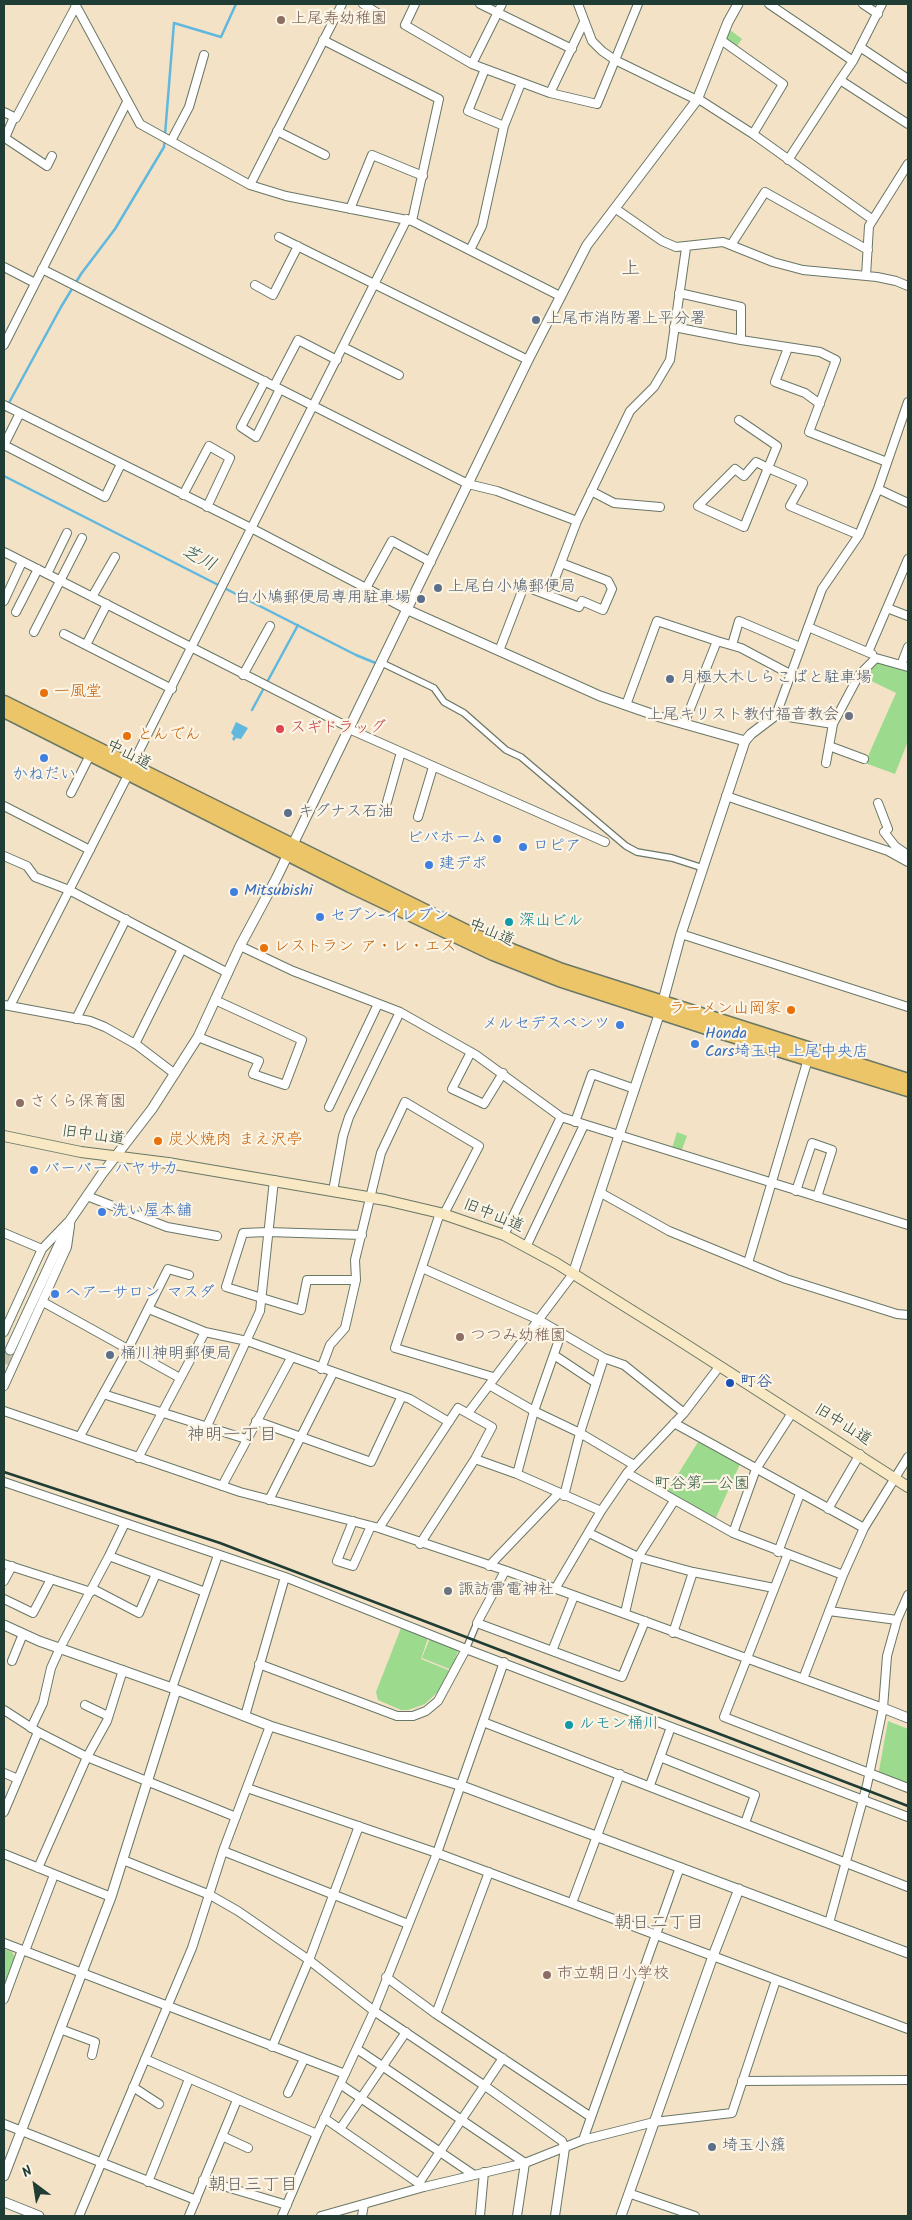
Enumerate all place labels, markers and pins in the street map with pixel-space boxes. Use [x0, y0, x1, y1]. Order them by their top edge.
place label: 上尾寿幼稚園 [291, 10, 387, 30]
marker: 上尾寿幼稚園 [275, 14, 287, 26]
place label: 上尾市消防署上平分署 [546, 310, 706, 330]
marker: 上尾市消防署上平分署 [530, 314, 542, 326]
place label: 上尾白小鳩郵便局 [448, 578, 576, 598]
marker: 上尾白小鳩郵便局 [432, 582, 444, 594]
place label: 白小鳩郵便局専用駐車場 [235, 589, 411, 609]
marker: 白小鳩郵便局専用駐車場 [415, 593, 427, 605]
place label: 月極大木しらこばと駐車場 [680, 669, 872, 689]
marker: 月極大木しらこばと駐車場 [664, 673, 676, 685]
place label: 一風堂 [54, 683, 102, 703]
marker: 一風堂 [38, 687, 50, 699]
place label: 上尾キリスト教付福音教会 [647, 706, 839, 726]
marker: 上尾キリスト教付福音教会 [843, 710, 855, 722]
place label: スギドラッグ [290, 719, 386, 739]
marker: スギドラッグ [274, 723, 286, 735]
place label: とんでん [137, 726, 201, 746]
marker: とんでん [121, 730, 133, 742]
marker: かねだい [38, 752, 50, 764]
place label: かねだい [12, 766, 76, 786]
place label: キグナス石油 [298, 803, 394, 823]
marker: キグナス石油 [282, 807, 294, 819]
place label: ビバホーム [407, 829, 487, 849]
marker: ビバホーム [491, 833, 503, 845]
place label: ロピア [533, 837, 581, 857]
marker: ロピア [517, 841, 529, 853]
place label: 建デポ [439, 855, 487, 875]
marker: 建デポ [423, 859, 435, 871]
place label: Mitsubishi [244, 882, 313, 902]
marker: Mitsubishi [228, 886, 240, 898]
place label: セブン-イレブン [330, 907, 449, 927]
marker: セブン-イレブン [314, 911, 326, 923]
place label: 深山ビル [519, 912, 583, 932]
marker: 深山ビル [503, 916, 515, 928]
place label: レストラン ア・レ・エス [274, 938, 456, 958]
marker: レストラン ア・レ・エス [258, 942, 270, 954]
place label: ラーメン山岡家 [669, 1000, 781, 1020]
marker: ラーメン山岡家 [785, 1004, 797, 1016]
place label: メルセデスベンツ [482, 1015, 610, 1035]
marker: メルセデスベンツ [614, 1019, 626, 1031]
place label: Honda Cars埼玉中 上尾中央店 [705, 1025, 869, 1063]
marker: Honda Cars埼玉中 上尾中央店 [689, 1038, 701, 1050]
place label: さくら保育園 [30, 1093, 126, 1113]
marker: さくら保育園 [14, 1097, 26, 1109]
place label: 炭火焼肉 まえ沢亭 [168, 1131, 302, 1151]
marker: 炭火焼肉 まえ沢亭 [152, 1135, 164, 1147]
place label: バーバー ハヤサカ [44, 1160, 178, 1180]
marker: バーバー ハヤサカ [28, 1164, 40, 1176]
place label: 洗い屋本舗 [112, 1202, 192, 1222]
marker: 洗い屋本舗 [96, 1206, 108, 1218]
place label: ヘアーサロン マスダ [65, 1284, 215, 1304]
marker: ヘアーサロン マスダ [49, 1288, 61, 1300]
place label: つつみ幼稚園 [470, 1327, 566, 1347]
marker: つつみ幼稚園 [454, 1331, 466, 1343]
place label: 桶川神明郵便局 [120, 1345, 232, 1365]
marker: 桶川神明郵便局 [104, 1349, 116, 1361]
place label: 町谷 [740, 1373, 772, 1393]
marker: 町谷 [724, 1377, 736, 1389]
place label: 諏訪雷電神社 [458, 1581, 554, 1601]
marker: 諏訪雷電神社 [442, 1585, 454, 1597]
place label: ルモン桶川 [579, 1715, 659, 1735]
marker: ルモン桶川 [563, 1719, 575, 1731]
place label: 市立朝日小学校 [557, 1965, 669, 1985]
marker: 市立朝日小学校 [541, 1969, 553, 1981]
place label: 埼玉小籏 [722, 2137, 786, 2157]
marker: 埼玉小籏 [706, 2141, 718, 2153]

